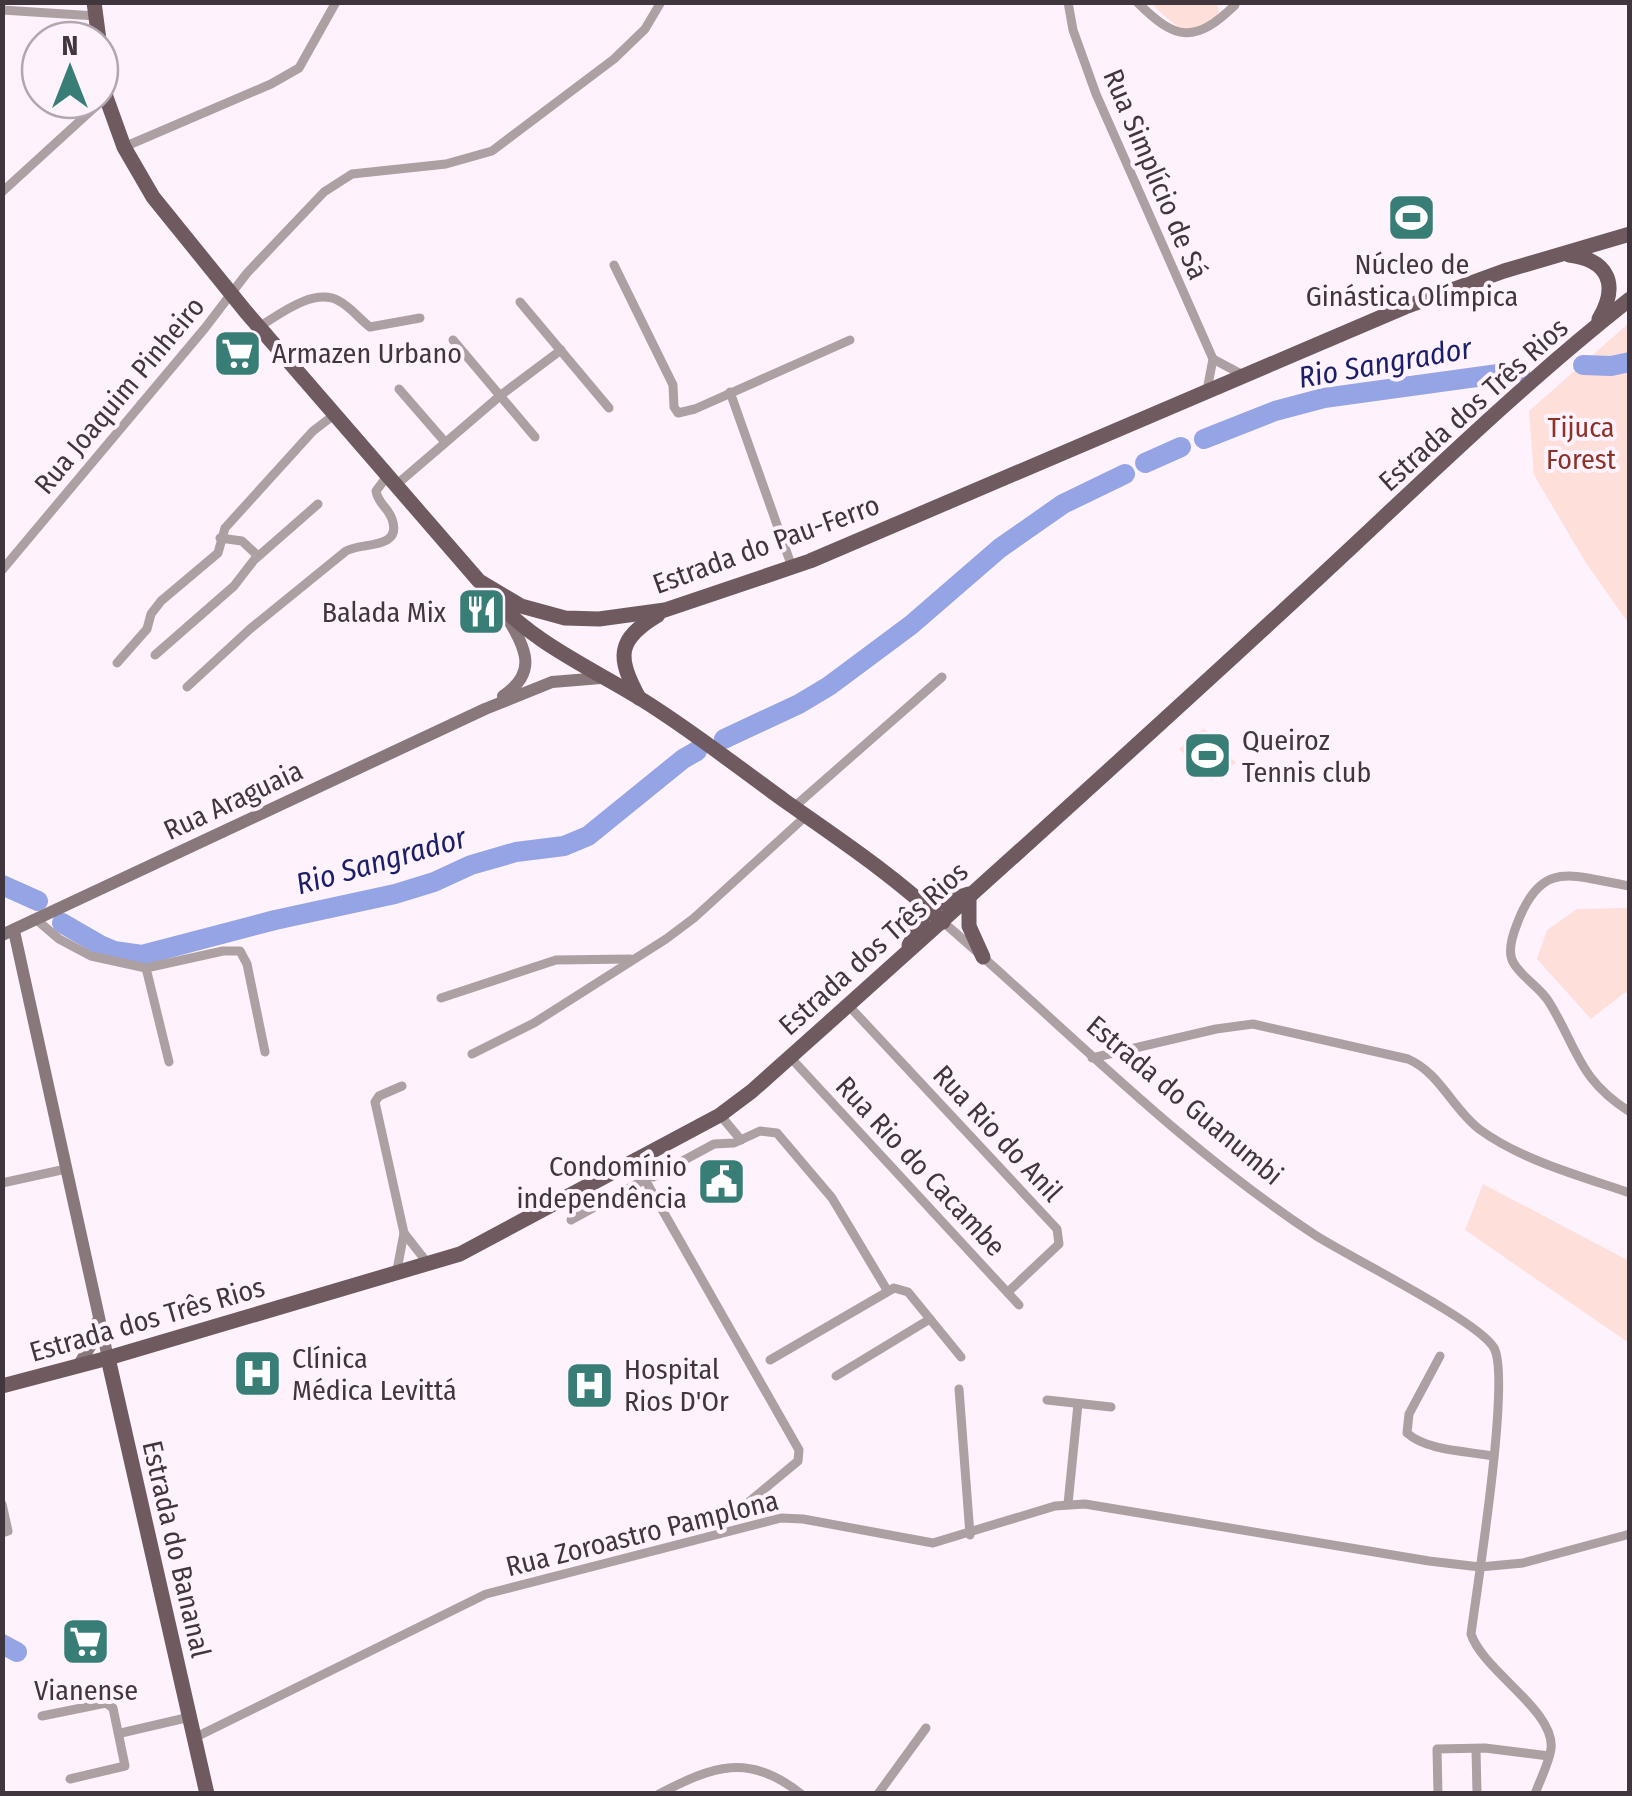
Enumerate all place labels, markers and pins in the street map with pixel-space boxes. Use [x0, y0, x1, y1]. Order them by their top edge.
sports icon: Núcleo de Ginástica Olímpica [1386, 191, 1438, 243]
place label: Núcleo de Ginástica Olímpica [1306, 248, 1518, 313]
supermarket icon: Armazen Urbano [211, 327, 263, 379]
place label: Armazen Urbano [272, 337, 462, 370]
restaurant icon: Balada Mix [455, 586, 507, 638]
place label: Balada Mix [322, 596, 447, 629]
place label: Queiroz Tennis club [1242, 724, 1371, 789]
sports icon: Queiroz Tennis club [1181, 730, 1233, 782]
place label: Condomínio independência [517, 1150, 687, 1215]
public building icon: Condomínio independência [696, 1156, 748, 1208]
place label: Clínica Médica Levittá [292, 1342, 457, 1407]
hospital icon: Clínica Médica Levittá [231, 1348, 283, 1400]
place label: Hospital Rios D'Or [624, 1353, 729, 1418]
hospital icon: Hospital Rios D'Or [563, 1359, 615, 1411]
supermarket icon: Vianense [60, 1616, 112, 1668]
place label: Vianense [34, 1674, 138, 1707]

